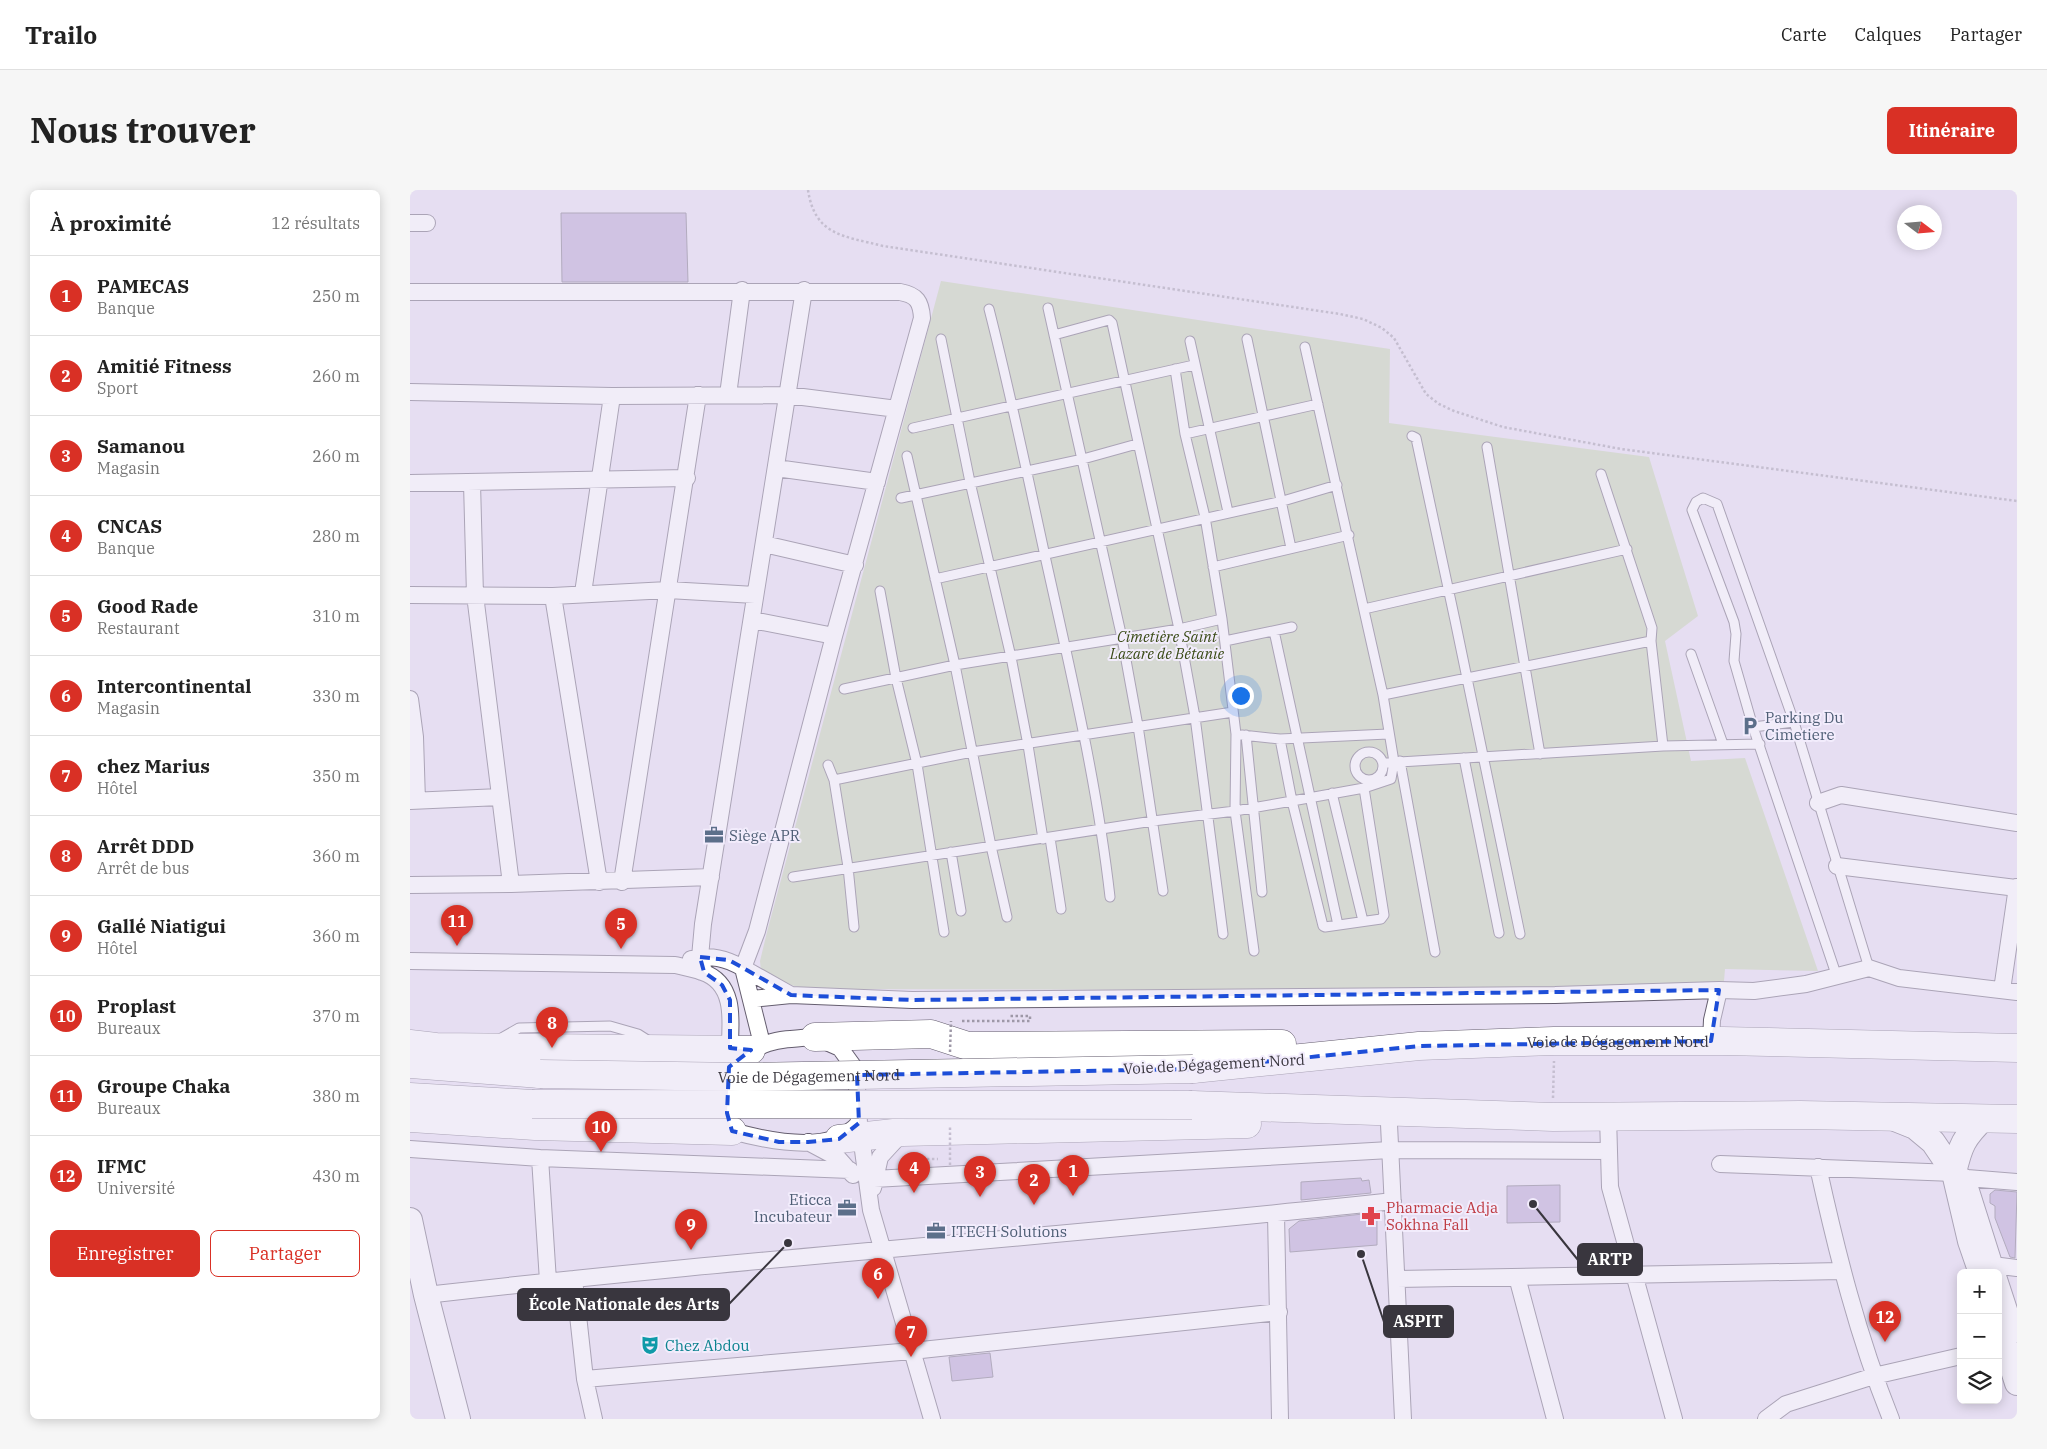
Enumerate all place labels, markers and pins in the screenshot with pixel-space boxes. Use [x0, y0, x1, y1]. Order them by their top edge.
place label: Parking Du Cimetiere [1765, 708, 1844, 744]
parking icon: Parking Du Cimetiere [1739, 715, 1761, 737]
office icon: Siège APR [703, 824, 725, 846]
place label: Siège APR [729, 826, 800, 845]
pin: 11 [441, 905, 473, 946]
pin: 5 [605, 908, 637, 949]
pin: 8 [536, 1007, 568, 1048]
pin: 10 [585, 1111, 617, 1152]
pin: 4 [898, 1152, 930, 1193]
pin: 1 [1057, 1155, 1089, 1196]
pin: 3 [964, 1156, 996, 1197]
pin: 2 [1018, 1164, 1050, 1205]
place label: Eticca Incubateur [754, 1190, 832, 1226]
office icon: Eticca Incubateur [836, 1197, 858, 1219]
place label: Pharmacie Adja Sokhna Fall [1386, 1198, 1498, 1234]
pharmacy icon: Pharmacie Adja Sokhna Fall [1360, 1205, 1382, 1227]
pin: 9 [675, 1209, 707, 1250]
office icon: ITECH Solutions [925, 1220, 947, 1242]
place label: ITECH Solutions [951, 1222, 1067, 1241]
callout: ARTP [1578, 1244, 1642, 1275]
pin: 6 [862, 1258, 894, 1299]
callout: École Nationale des Arts [518, 1289, 729, 1320]
pin: 12 [1869, 1301, 1901, 1342]
callout: ASPIT [1384, 1306, 1453, 1337]
pin: 7 [895, 1316, 927, 1357]
theatre icon: Chez Abdou [639, 1334, 661, 1356]
place label: Chez Abdou [665, 1336, 749, 1355]

